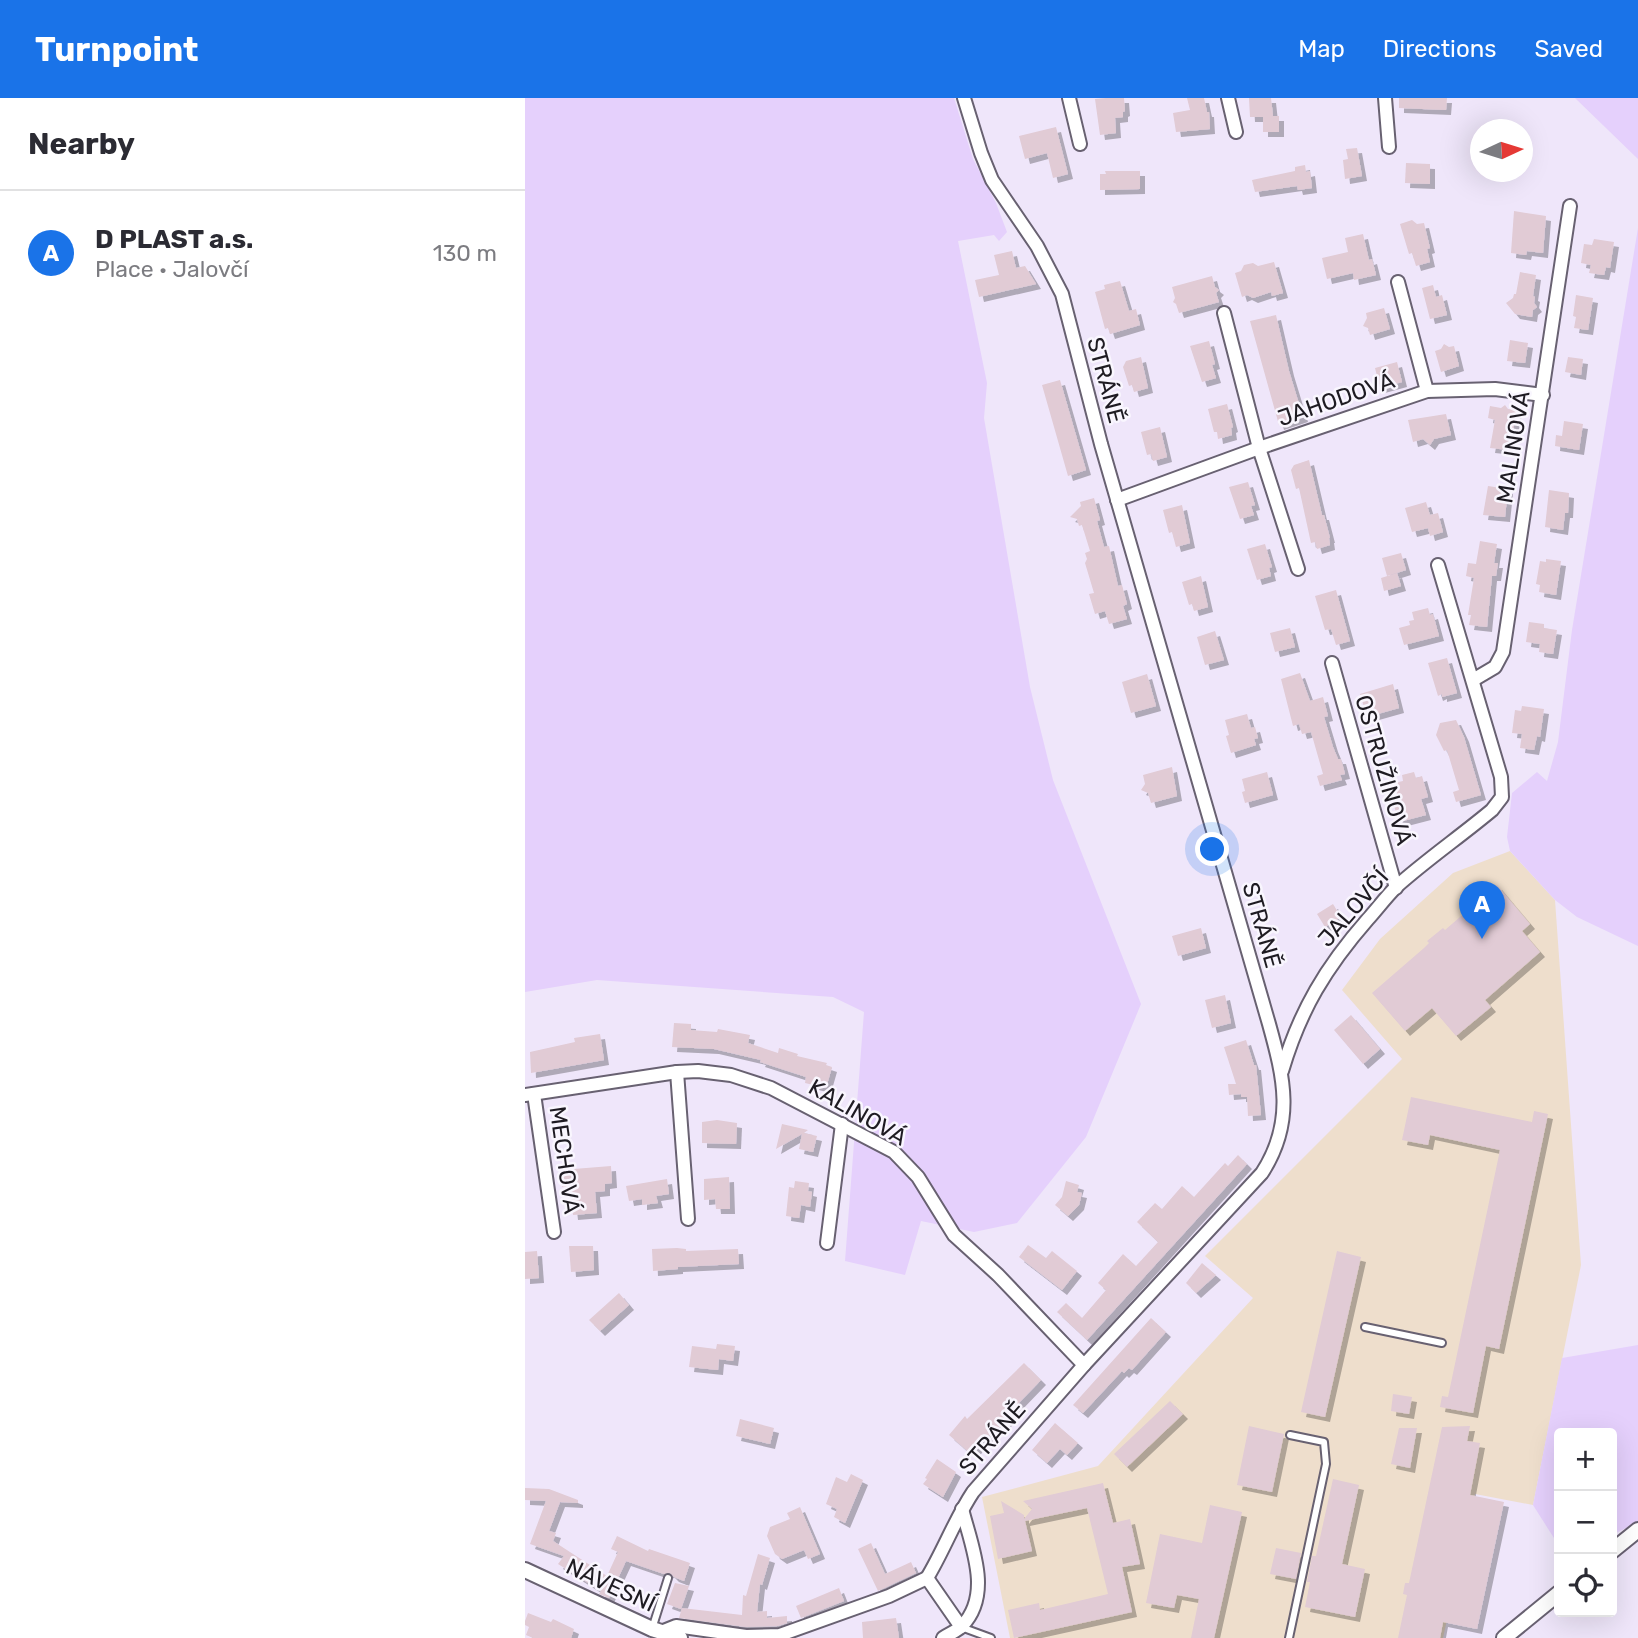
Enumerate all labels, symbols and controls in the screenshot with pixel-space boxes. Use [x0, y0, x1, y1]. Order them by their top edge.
text: Turnpoint [35, 30, 198, 69]
text: Map [1298, 35, 1345, 63]
text: Directions [1383, 35, 1496, 63]
text: Saved [1534, 35, 1603, 63]
north arrow [1470, 119, 1533, 182]
text: Nearby [28, 126, 135, 162]
text: D PLAST a.s. [95, 224, 253, 255]
text: A [43, 239, 59, 267]
text: 130 m [433, 239, 497, 267]
text: Place · Jalovčí [95, 255, 249, 283]
street label: STRÁNĚ [1081, 334, 1131, 426]
street label: JAHODOVÁ [1274, 366, 1398, 432]
street label: MALINOVÁ [1490, 389, 1536, 505]
street label: OSTRUŽINOVÁ [1349, 692, 1419, 848]
your location [1195, 832, 1229, 866]
street label: JALOVČÍ [1312, 863, 1395, 953]
street label: STRÁNĚ [1236, 879, 1288, 971]
pin: A [1459, 881, 1505, 939]
street label: KALINOVÁ [804, 1073, 912, 1151]
street label: MECHOVÁ [544, 1104, 586, 1216]
street label: STRÁNĚ [953, 1396, 1031, 1480]
map controls [1554, 1428, 1617, 1617]
button: + [1554, 1428, 1617, 1491]
button: − [1554, 1491, 1617, 1554]
street label: NÁVESNÍ [562, 1552, 661, 1618]
button: locate [1554, 1554, 1617, 1617]

